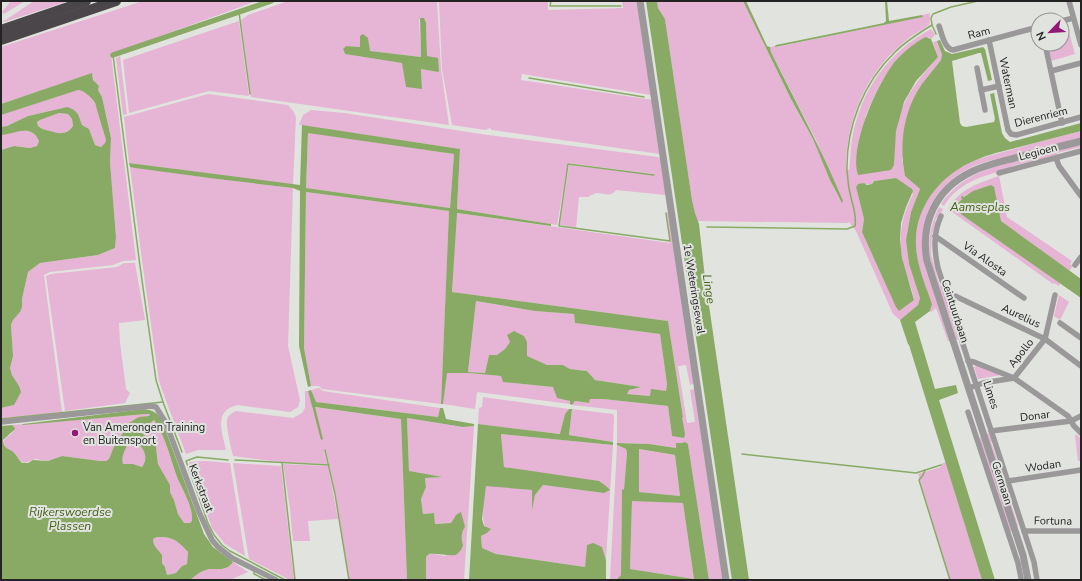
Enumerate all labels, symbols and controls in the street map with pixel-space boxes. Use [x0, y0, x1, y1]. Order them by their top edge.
north arrow [1030, 12, 1070, 52]
street label: Ram [966, 23, 992, 43]
text: N [1033, 29, 1050, 43]
street label: Waterman [995, 56, 1021, 110]
street label: Dierenriem [1013, 103, 1069, 131]
street label: Legioen [1017, 140, 1059, 164]
water label: Aamseplas [949, 199, 1010, 215]
street label: Via Alosta [959, 238, 1010, 280]
street label: 1e Weteringsewal [679, 243, 709, 336]
water label: Linge [699, 273, 719, 305]
street label: Ceintuurbaan [938, 277, 972, 345]
street label: Aurelius [999, 300, 1043, 332]
street label: Apollo [1005, 335, 1037, 371]
street label: Limes [979, 379, 1003, 411]
street label: Donar [1019, 407, 1051, 425]
place label: Van Amerongen Training en Buitensport [82, 420, 205, 448]
marker: Van Amerongen Training en Buitensport [70, 428, 80, 438]
street label: Wodan [1024, 456, 1062, 476]
street label: Germaan [988, 459, 1016, 507]
street label: Kerkstraat [185, 462, 217, 514]
water label: Rijkerswoerdse Plassen [29, 504, 112, 534]
street label: Fortuna [1034, 513, 1072, 529]

